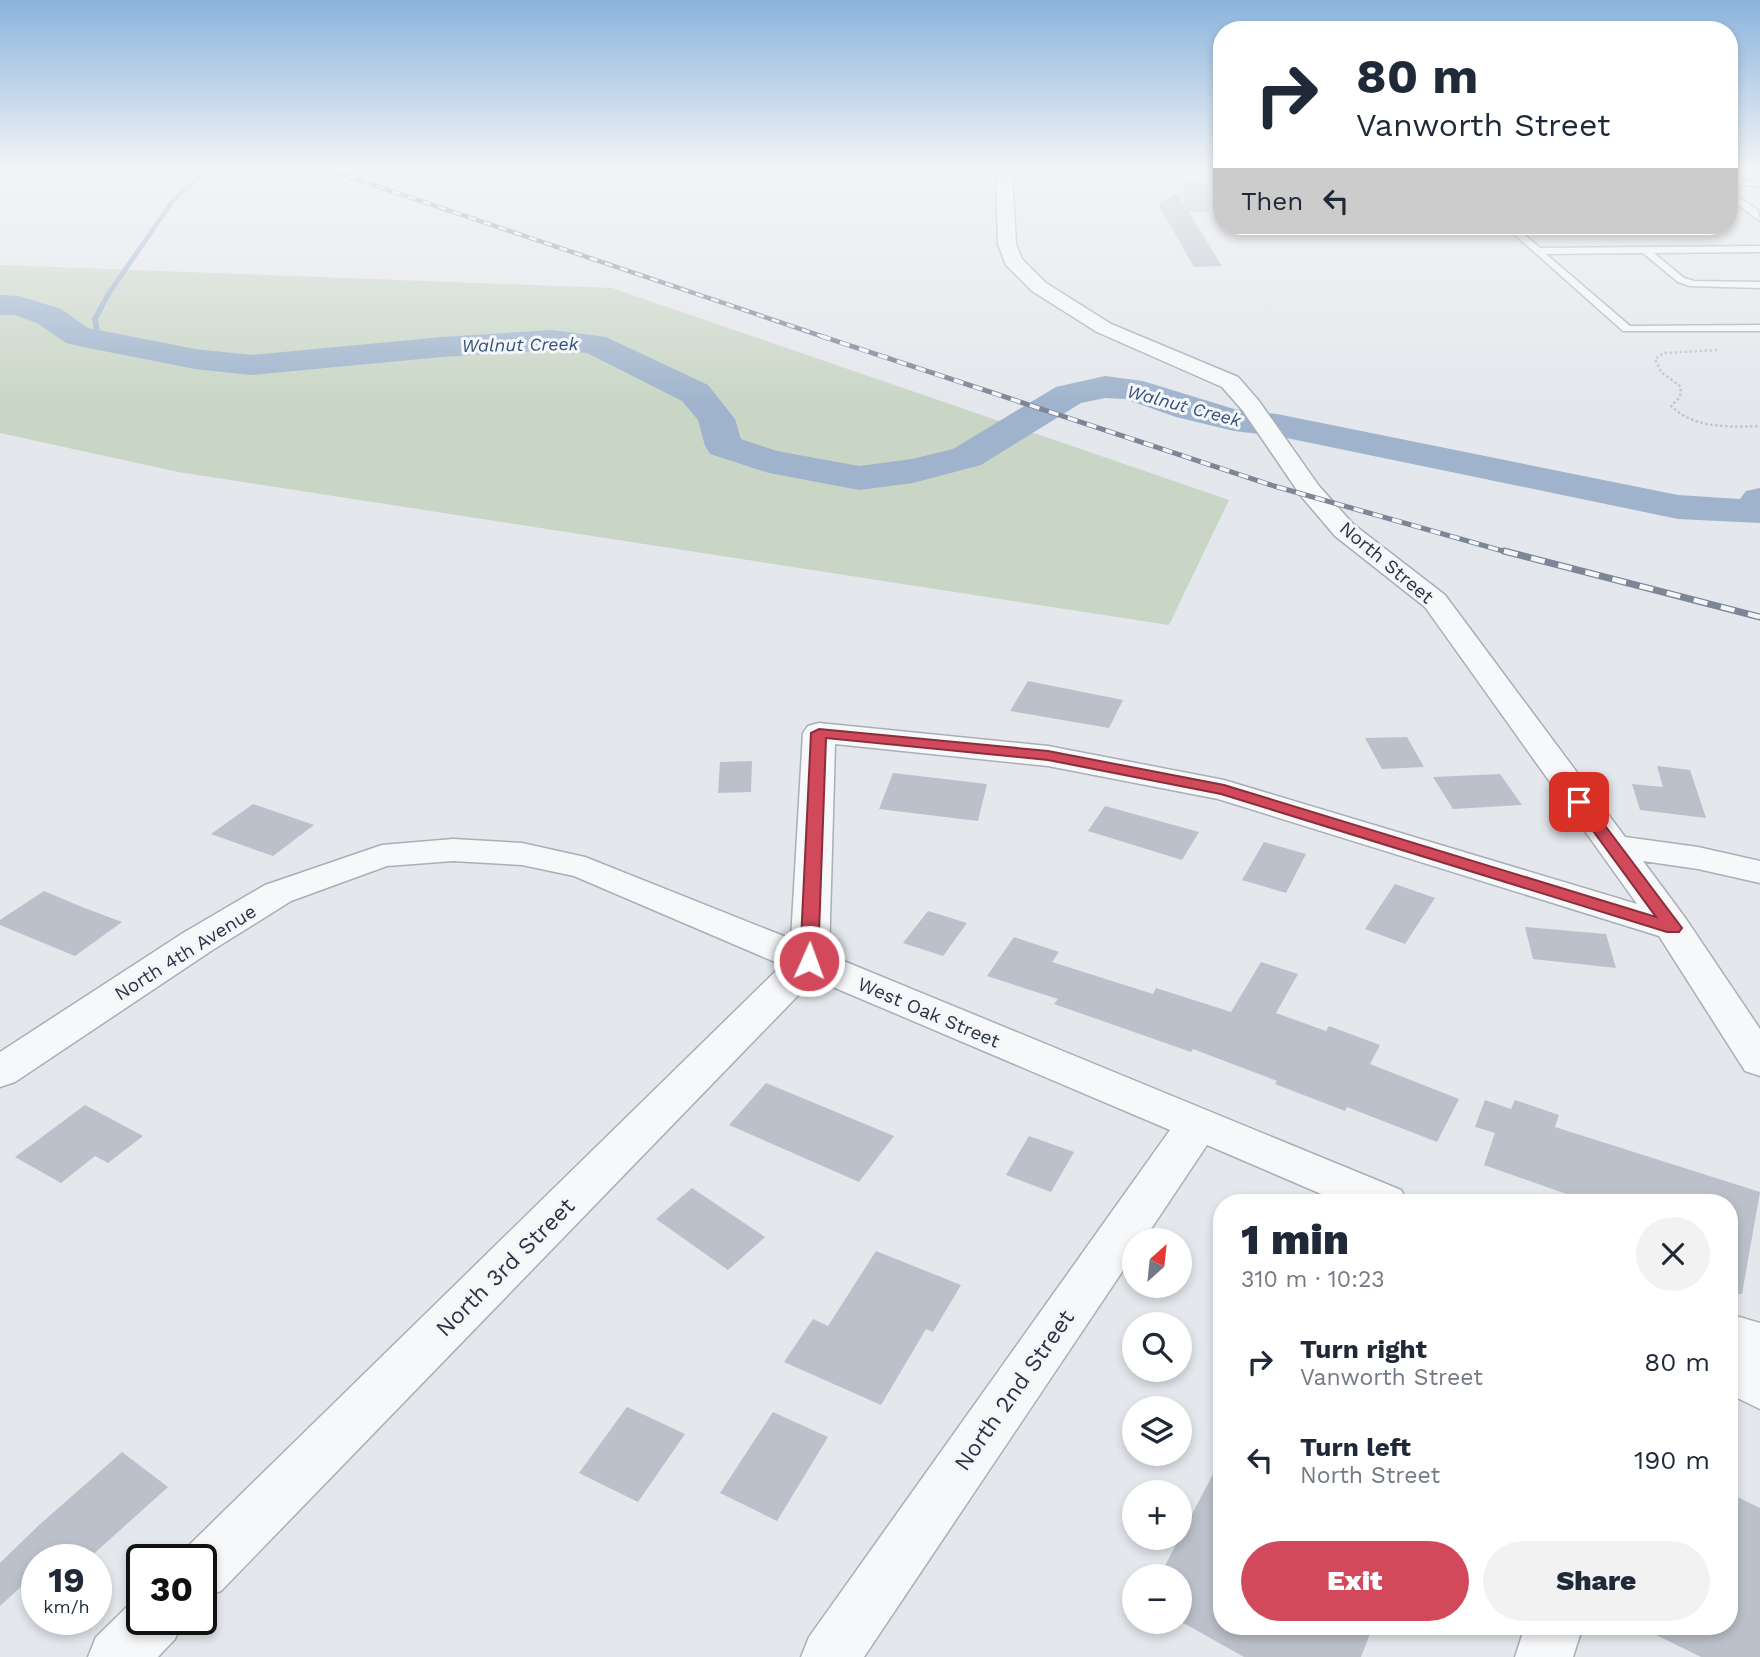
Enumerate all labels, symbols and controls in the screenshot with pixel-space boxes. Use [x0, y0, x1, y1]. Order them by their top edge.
text: 80 m [1356, 47, 1478, 105]
icon: right [1241, 49, 1332, 140]
text: Vanworth Street [1356, 106, 1610, 144]
icon: left [1317, 182, 1355, 220]
text: Then [1241, 186, 1303, 216]
water label: Walnut Creek [461, 333, 580, 356]
water label: Walnut Creek [1125, 380, 1244, 431]
street label: North Street [1335, 516, 1438, 608]
pin [1549, 772, 1609, 832]
icon: arrive [1560, 783, 1598, 821]
street label: North 4th Avenue [110, 900, 260, 1005]
position arrow [772, 924, 846, 998]
street label: West Oak Street [854, 972, 1003, 1053]
street label: North 3rd Street [430, 1192, 581, 1342]
text: 1 min [1241, 1215, 1349, 1264]
button: close [1636, 1217, 1710, 1291]
north arrow [1122, 1228, 1192, 1298]
map controls [1122, 1228, 1192, 1634]
text: 310 m · 10:23 [1241, 1266, 1385, 1293]
street label: North 2nd Street [949, 1304, 1080, 1476]
button: search [1122, 1312, 1192, 1382]
text: Turn right [1300, 1334, 1427, 1364]
icon: right [1241, 1343, 1279, 1381]
text: 80 m [1644, 1347, 1710, 1377]
text: Vanworth Street [1300, 1364, 1483, 1391]
button: layers [1122, 1396, 1192, 1466]
text: Turn left [1300, 1432, 1411, 1462]
icon: left [1241, 1441, 1279, 1479]
text: 190 m [1634, 1445, 1710, 1475]
text: North Street [1300, 1462, 1440, 1489]
button: + [1122, 1480, 1192, 1550]
button: Exit [1241, 1541, 1469, 1621]
button: Share [1483, 1541, 1710, 1621]
speed limit sign: 30 [126, 1544, 217, 1635]
text: 19 [48, 1559, 85, 1601]
button: − [1122, 1564, 1192, 1634]
text: km/h [43, 1596, 90, 1617]

